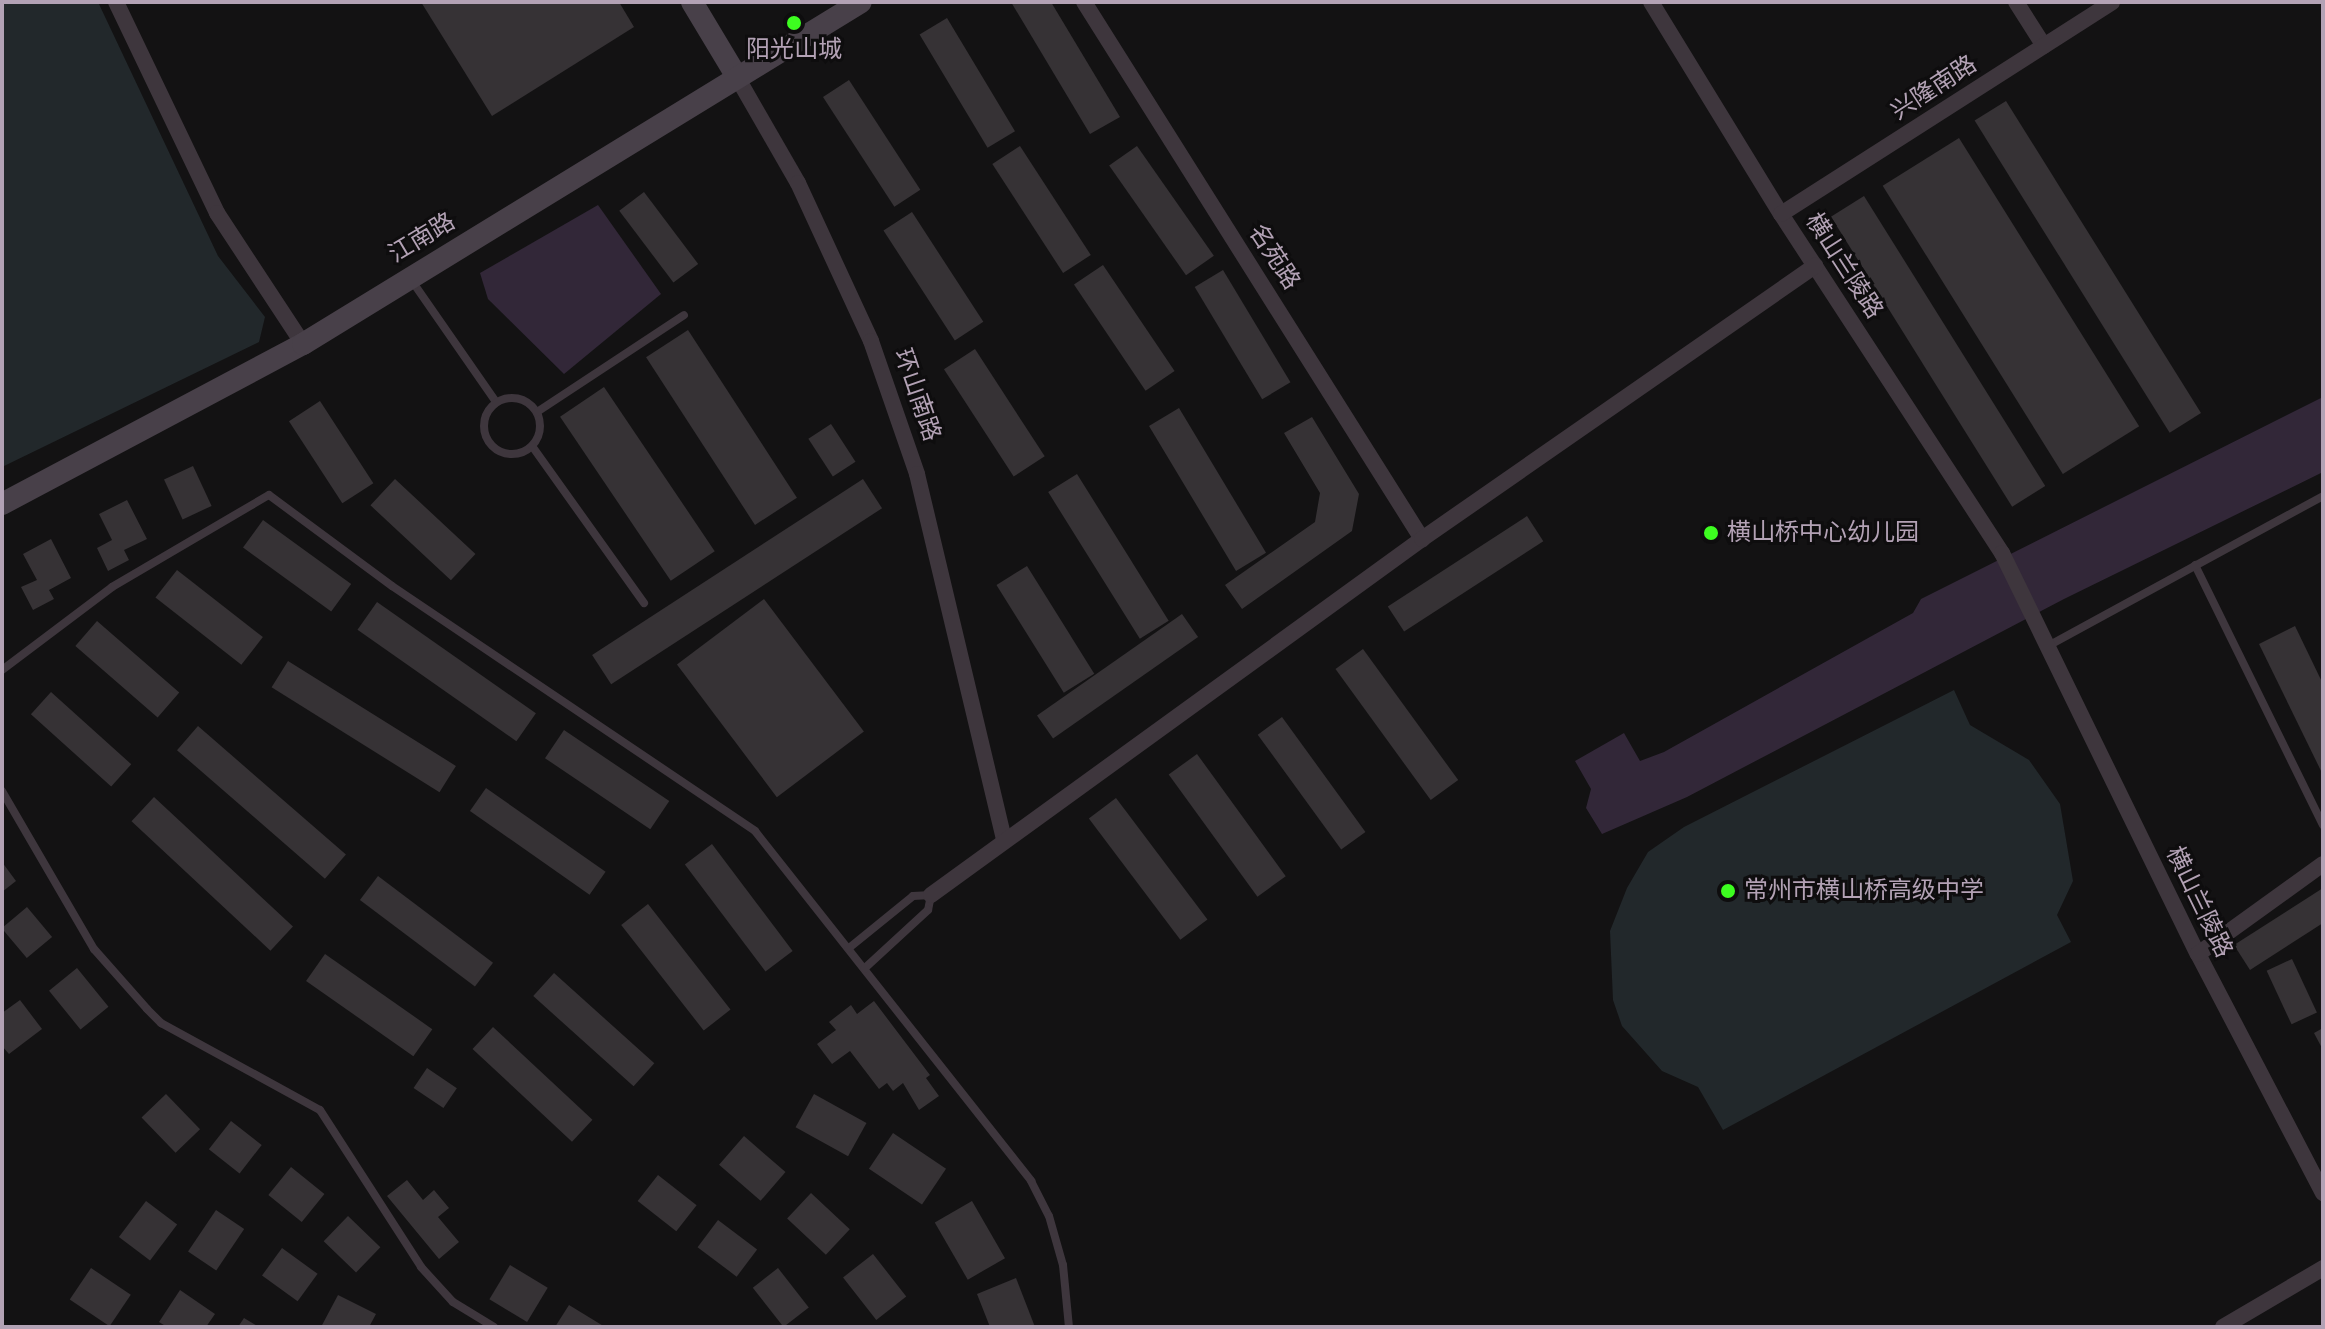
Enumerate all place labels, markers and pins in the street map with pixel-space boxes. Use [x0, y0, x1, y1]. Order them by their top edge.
marker: 阳光山城 [785, 14, 803, 32]
place label: 阳光山城 [746, 36, 842, 64]
place label: 横山桥中心幼儿园 [1727, 519, 1919, 547]
marker: 横山桥中心幼儿园 [1702, 524, 1720, 542]
place label: 常州市横山桥高级中学 [1744, 877, 1984, 905]
marker: 常州市横山桥高级中学 [1719, 882, 1737, 900]

